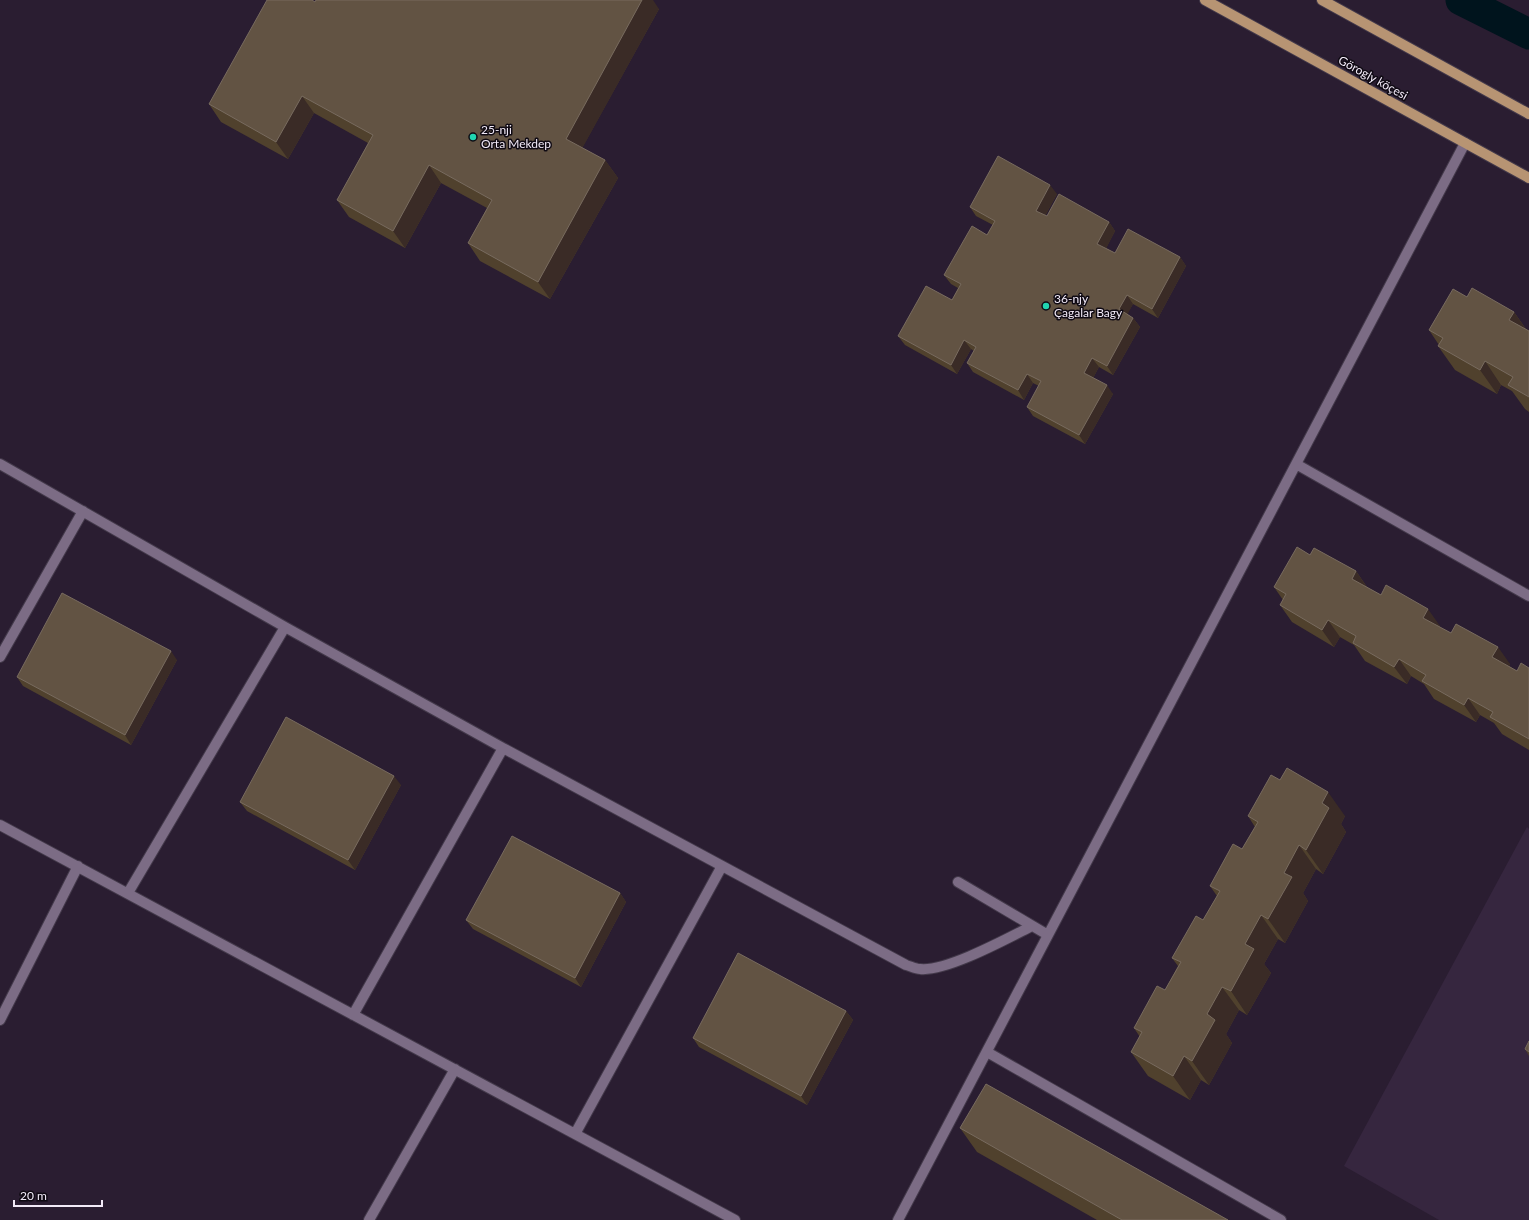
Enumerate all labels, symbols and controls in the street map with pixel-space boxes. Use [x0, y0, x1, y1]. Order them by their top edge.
street label: Görogly köçesi [1336, 52, 1411, 103]
place label: 25-nji Orta Mekdep [481, 122, 551, 151]
marker: 25-nji Orta Mekdep [468, 132, 478, 142]
place label: 36-njy Çagalar Bagy [1054, 291, 1123, 320]
marker: 36-njy Çagalar Bagy [1041, 301, 1051, 311]
scale bar [14, 1182, 102, 1208]
text: 20 m [20, 1188, 47, 1203]

